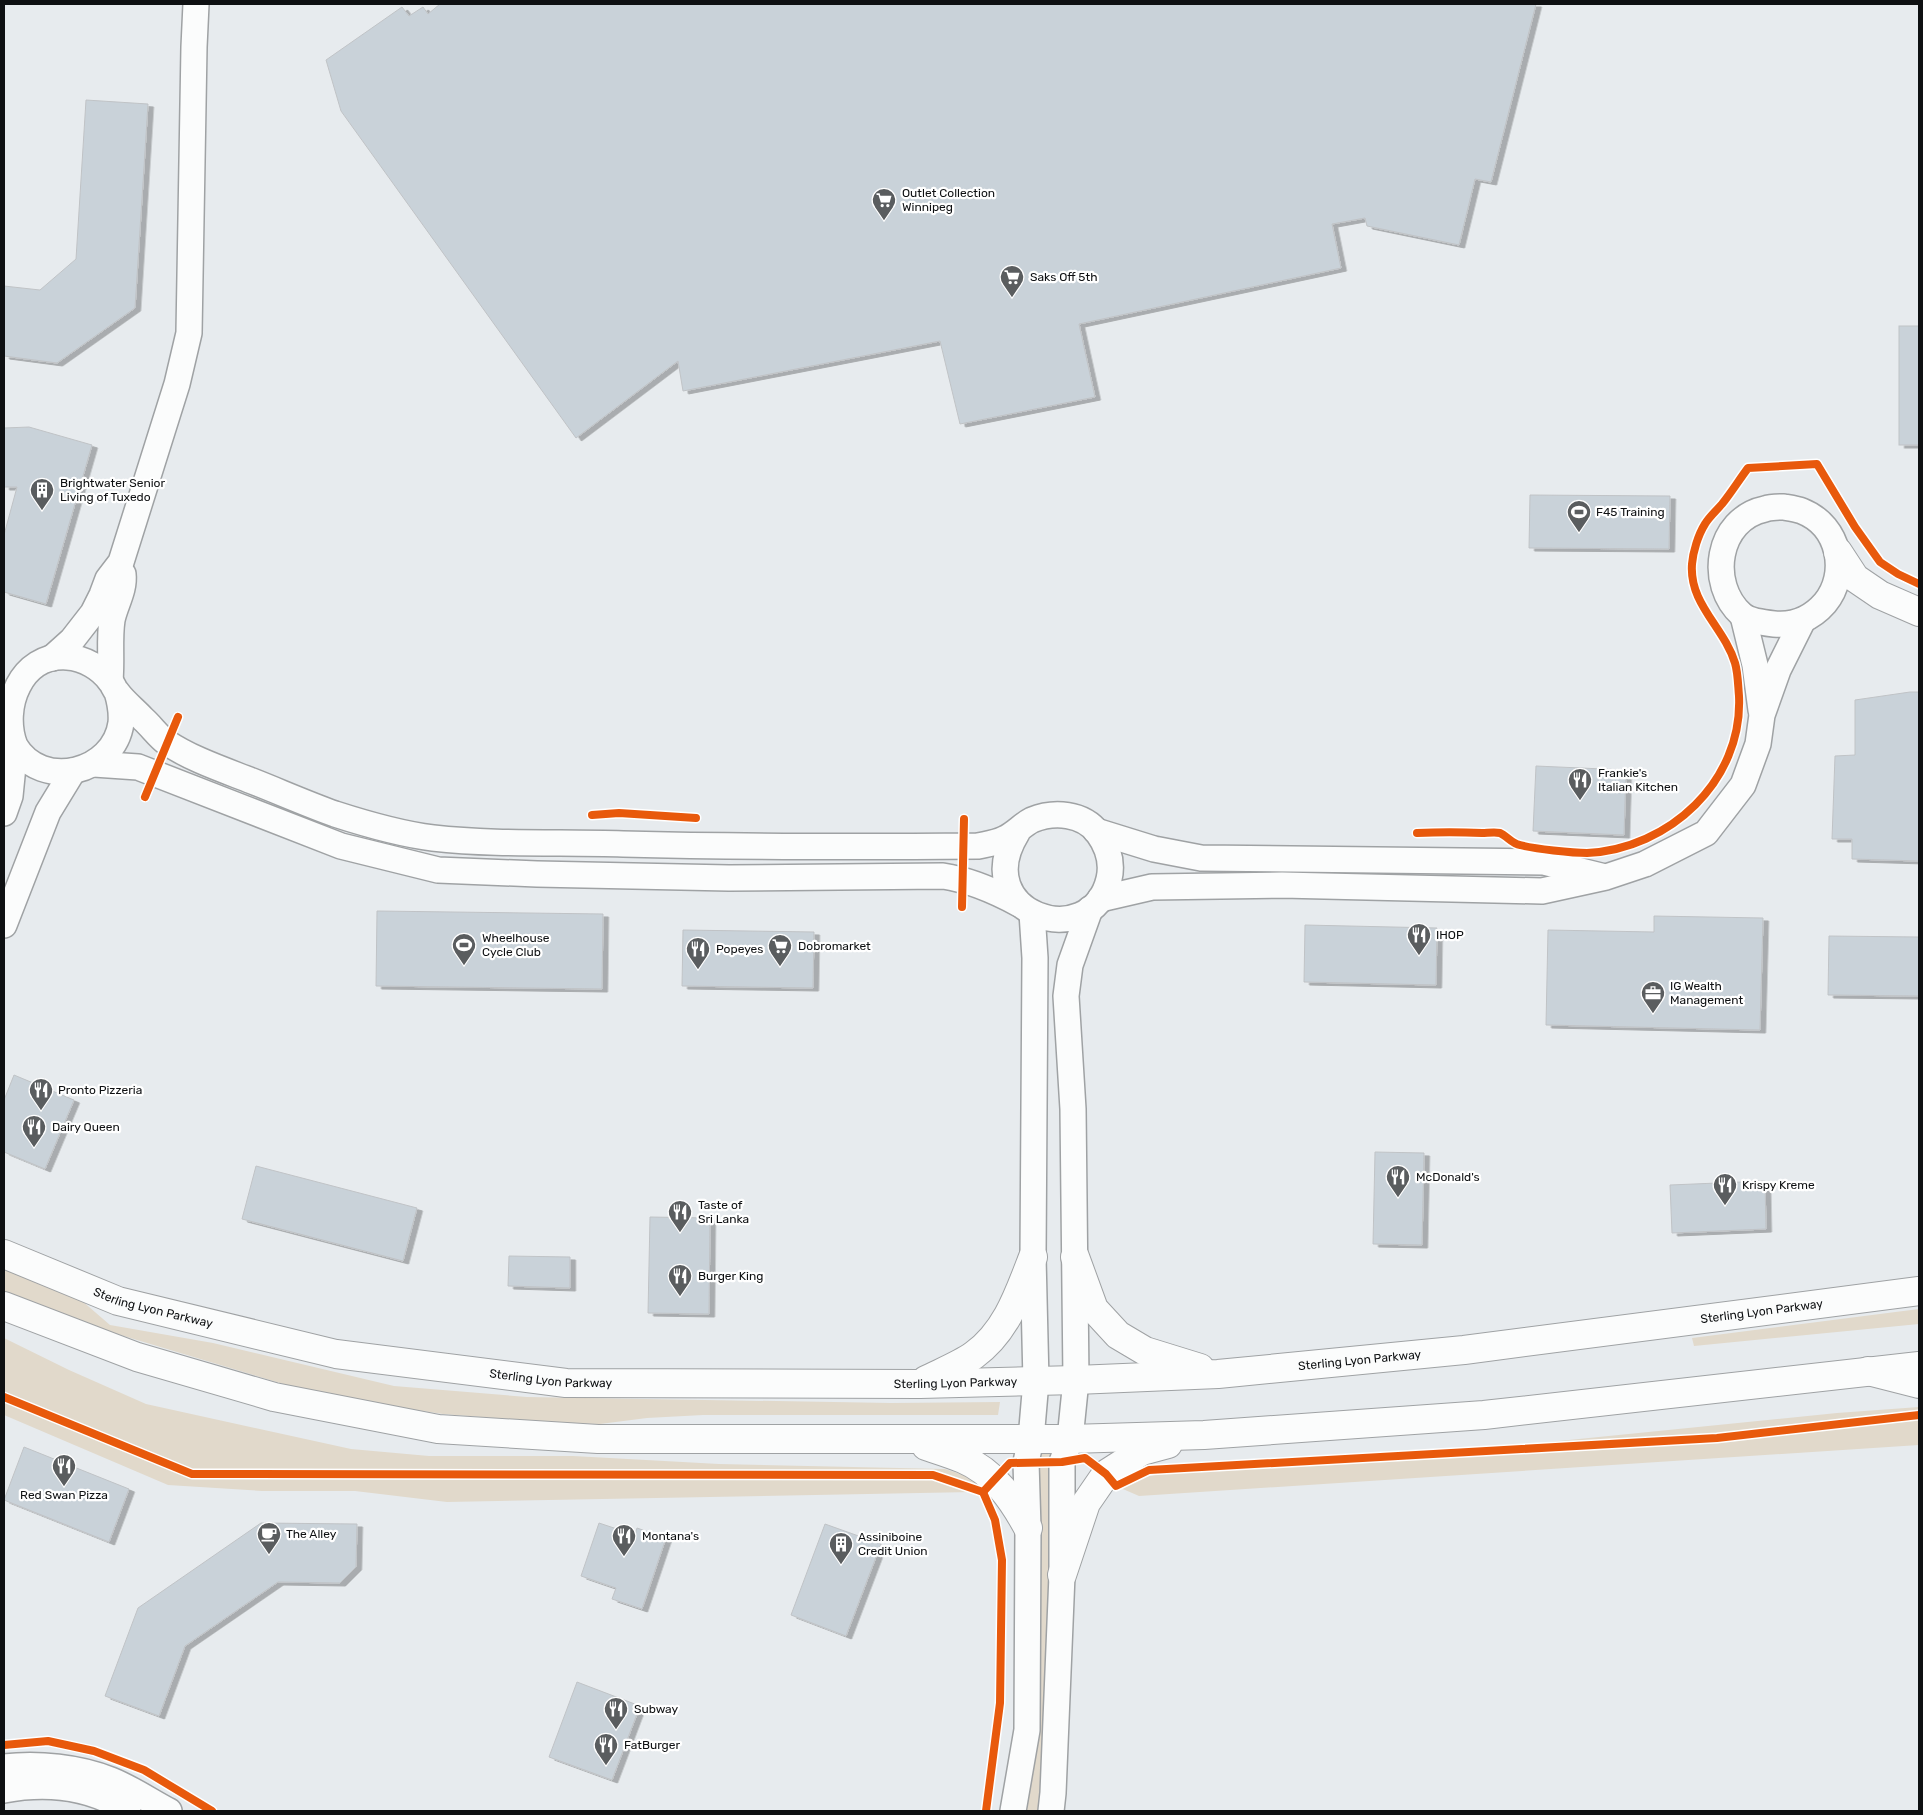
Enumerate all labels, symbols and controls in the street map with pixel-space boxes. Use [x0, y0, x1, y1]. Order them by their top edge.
place label: Outlet Collection Winnipeg [902, 186, 995, 214]
supermarket icon: Outlet Collection Winnipeg [871, 187, 897, 221]
supermarket icon: Saks Off 5th [999, 264, 1025, 298]
place label: Saks Off 5th [1030, 270, 1097, 284]
place label: Brightwater Senior Living of Tuxedo [60, 476, 165, 504]
building icon: Brightwater Senior Living of Tuxedo [29, 477, 55, 511]
sports icon: F45 Training [1566, 499, 1592, 533]
place label: F45 Training [1596, 505, 1665, 519]
place label: Frankie's Italian Kitchen [1598, 766, 1678, 794]
restaurant icon: Frankie's Italian Kitchen [1567, 767, 1593, 801]
restaurant icon: IHOP [1406, 922, 1432, 956]
place label: IHOP [1436, 928, 1464, 942]
place label: Wheelhouse Cycle Club [482, 931, 550, 959]
sports icon: Wheelhouse Cycle Club [451, 932, 477, 966]
supermarket icon: Dobromarket [767, 933, 793, 967]
restaurant icon: Popeyes [685, 936, 711, 970]
place label: Dobromarket [798, 939, 871, 953]
place label: Popeyes [716, 942, 763, 956]
place label: IG Wealth Management [1670, 979, 1744, 1007]
office icon: IG Wealth Management [1640, 980, 1666, 1014]
restaurant icon: Pronto Pizzeria [28, 1077, 54, 1111]
place label: Pronto Pizzeria [58, 1083, 142, 1097]
restaurant icon: Dairy Queen [21, 1114, 47, 1148]
place label: Dairy Queen [52, 1120, 120, 1134]
restaurant icon: McDonald's [1385, 1164, 1411, 1198]
place label: McDonald's [1416, 1170, 1480, 1184]
restaurant icon: Krispy Kreme [1712, 1172, 1738, 1206]
place label: Krispy Kreme [1742, 1178, 1815, 1192]
place label: Taste of Sri Lanka [698, 1198, 749, 1226]
restaurant icon: Taste of Sri Lanka [667, 1199, 693, 1233]
restaurant icon: Burger King [667, 1263, 693, 1297]
place label: Burger King [698, 1269, 763, 1283]
street label: Sterling Lyon Parkway [91, 1285, 215, 1331]
street label: Sterling Lyon Parkway [1700, 1296, 1824, 1326]
street label: Sterling Lyon Parkway [1298, 1347, 1422, 1373]
street label: Sterling Lyon Parkway [489, 1366, 613, 1390]
street label: Sterling Lyon Parkway [894, 1375, 1018, 1391]
restaurant icon: Red Swan Pizza [51, 1453, 77, 1487]
place label: Red Swan Pizza [20, 1488, 108, 1502]
cafe icon: The Alley [256, 1521, 282, 1555]
restaurant icon: Montana's [611, 1523, 637, 1557]
place label: The Alley [286, 1527, 337, 1541]
place label: Montana's [642, 1529, 699, 1543]
place label: Assiniboine Credit Union [858, 1530, 928, 1558]
building icon: Assiniboine Credit Union [828, 1531, 854, 1565]
restaurant icon: Subway [603, 1696, 629, 1730]
place label: Subway [634, 1702, 679, 1716]
restaurant icon: FatBurger [593, 1732, 619, 1766]
place label: FatBurger [624, 1738, 680, 1752]

